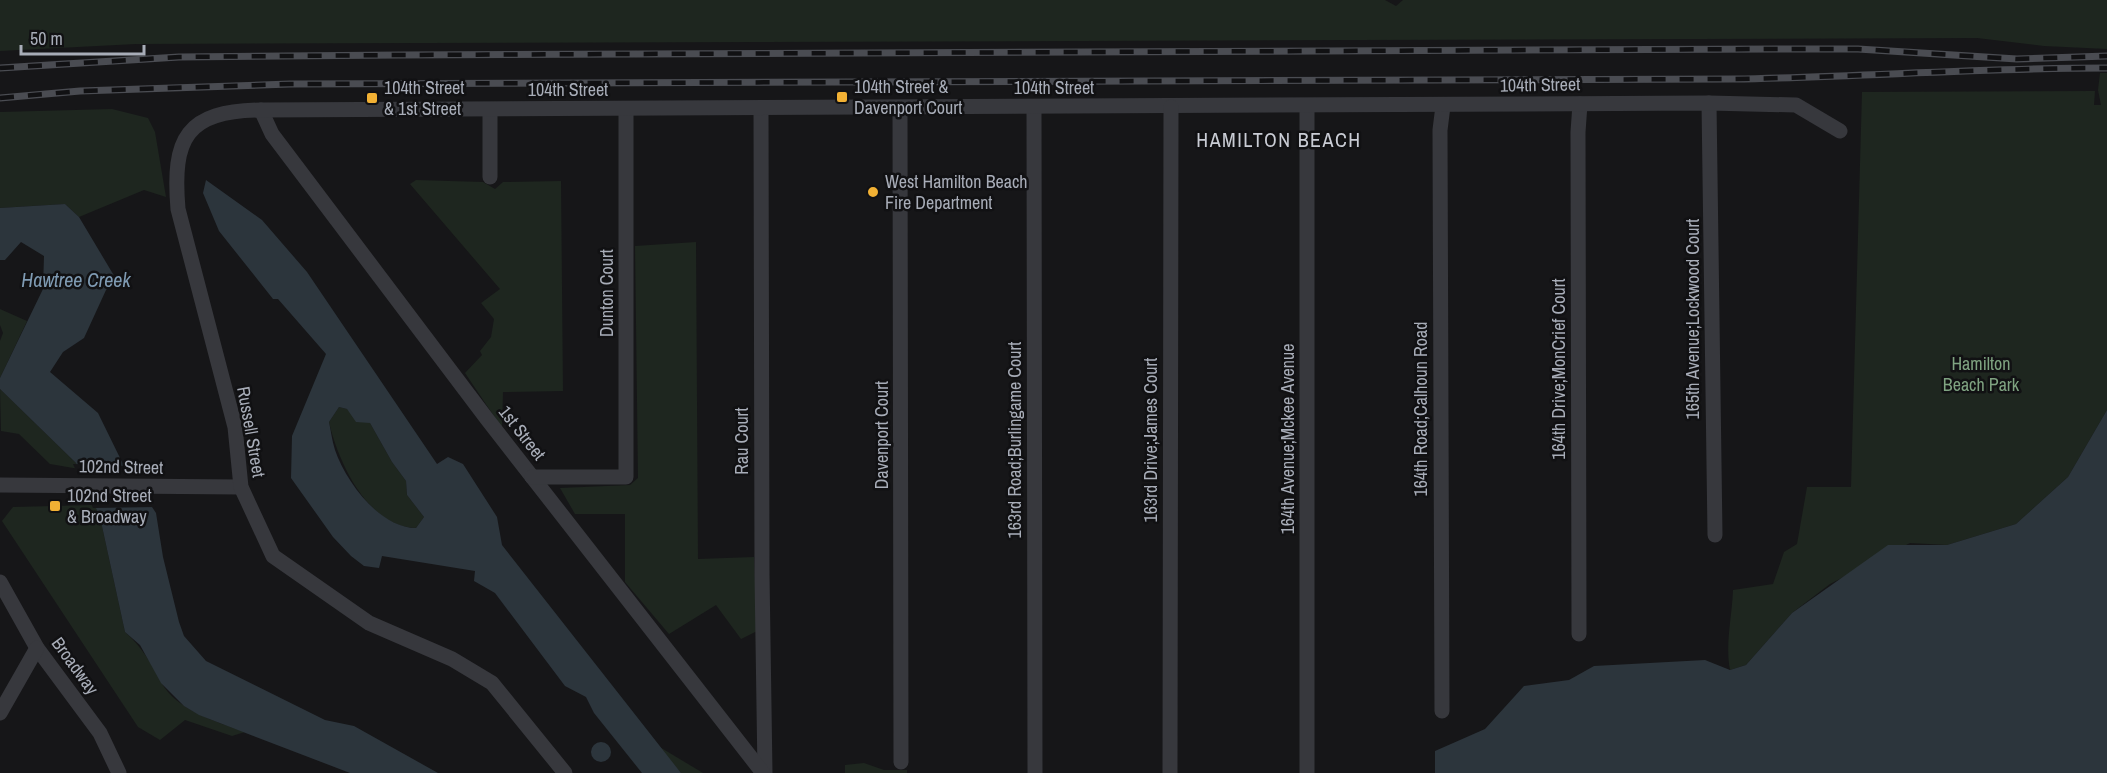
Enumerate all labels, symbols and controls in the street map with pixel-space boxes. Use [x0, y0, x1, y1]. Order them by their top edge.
scale bar [21, 18, 144, 56]
text: 50 m [30, 26, 63, 51]
street label: 104th Street [1500, 71, 1580, 98]
place label: 104th Street & Davenport Court [854, 74, 962, 120]
place label: 104th Street & 1st Street [384, 75, 464, 121]
street label: 104th Street [1014, 75, 1094, 100]
street label: 104th Street [528, 77, 608, 102]
marker: 104th Street & Davenport Court [835, 90, 849, 104]
marker: 104th Street & 1st Street [365, 91, 379, 105]
district label: HAMILTON BEACH [1196, 126, 1362, 153]
place label: West Hamilton Beach Fire Department [885, 169, 1028, 215]
marker: West Hamilton Beach Fire Department [866, 185, 880, 199]
street label: 165th Avenue;Lockwood Court [1680, 219, 1705, 419]
street label: Dunton Court [594, 249, 619, 337]
water label: Hawtree Creek [21, 266, 131, 293]
street label: 164th Drive;MonCrief Court [1546, 278, 1571, 460]
street label: 164th Road;Calhoun Road [1408, 322, 1433, 496]
street label: 163rd Road;Burlingame Court [1002, 342, 1027, 538]
street label: 164th Avenue;Mckee Avenue [1275, 344, 1300, 534]
park label: Hamilton Beach Park [1943, 351, 2020, 397]
street label: 163rd Drive;James Court [1138, 358, 1163, 522]
street label: Davenport Court [869, 381, 894, 489]
street label: Russell Street [231, 385, 272, 479]
street label: 1st Street [493, 400, 552, 465]
street label: Rau Court [729, 407, 754, 475]
street label: 102nd Street [79, 453, 163, 480]
place label: 102nd Street & Broadway [67, 483, 152, 529]
marker: 102nd Street & Broadway [48, 499, 62, 513]
street label: Broadway [46, 632, 105, 700]

